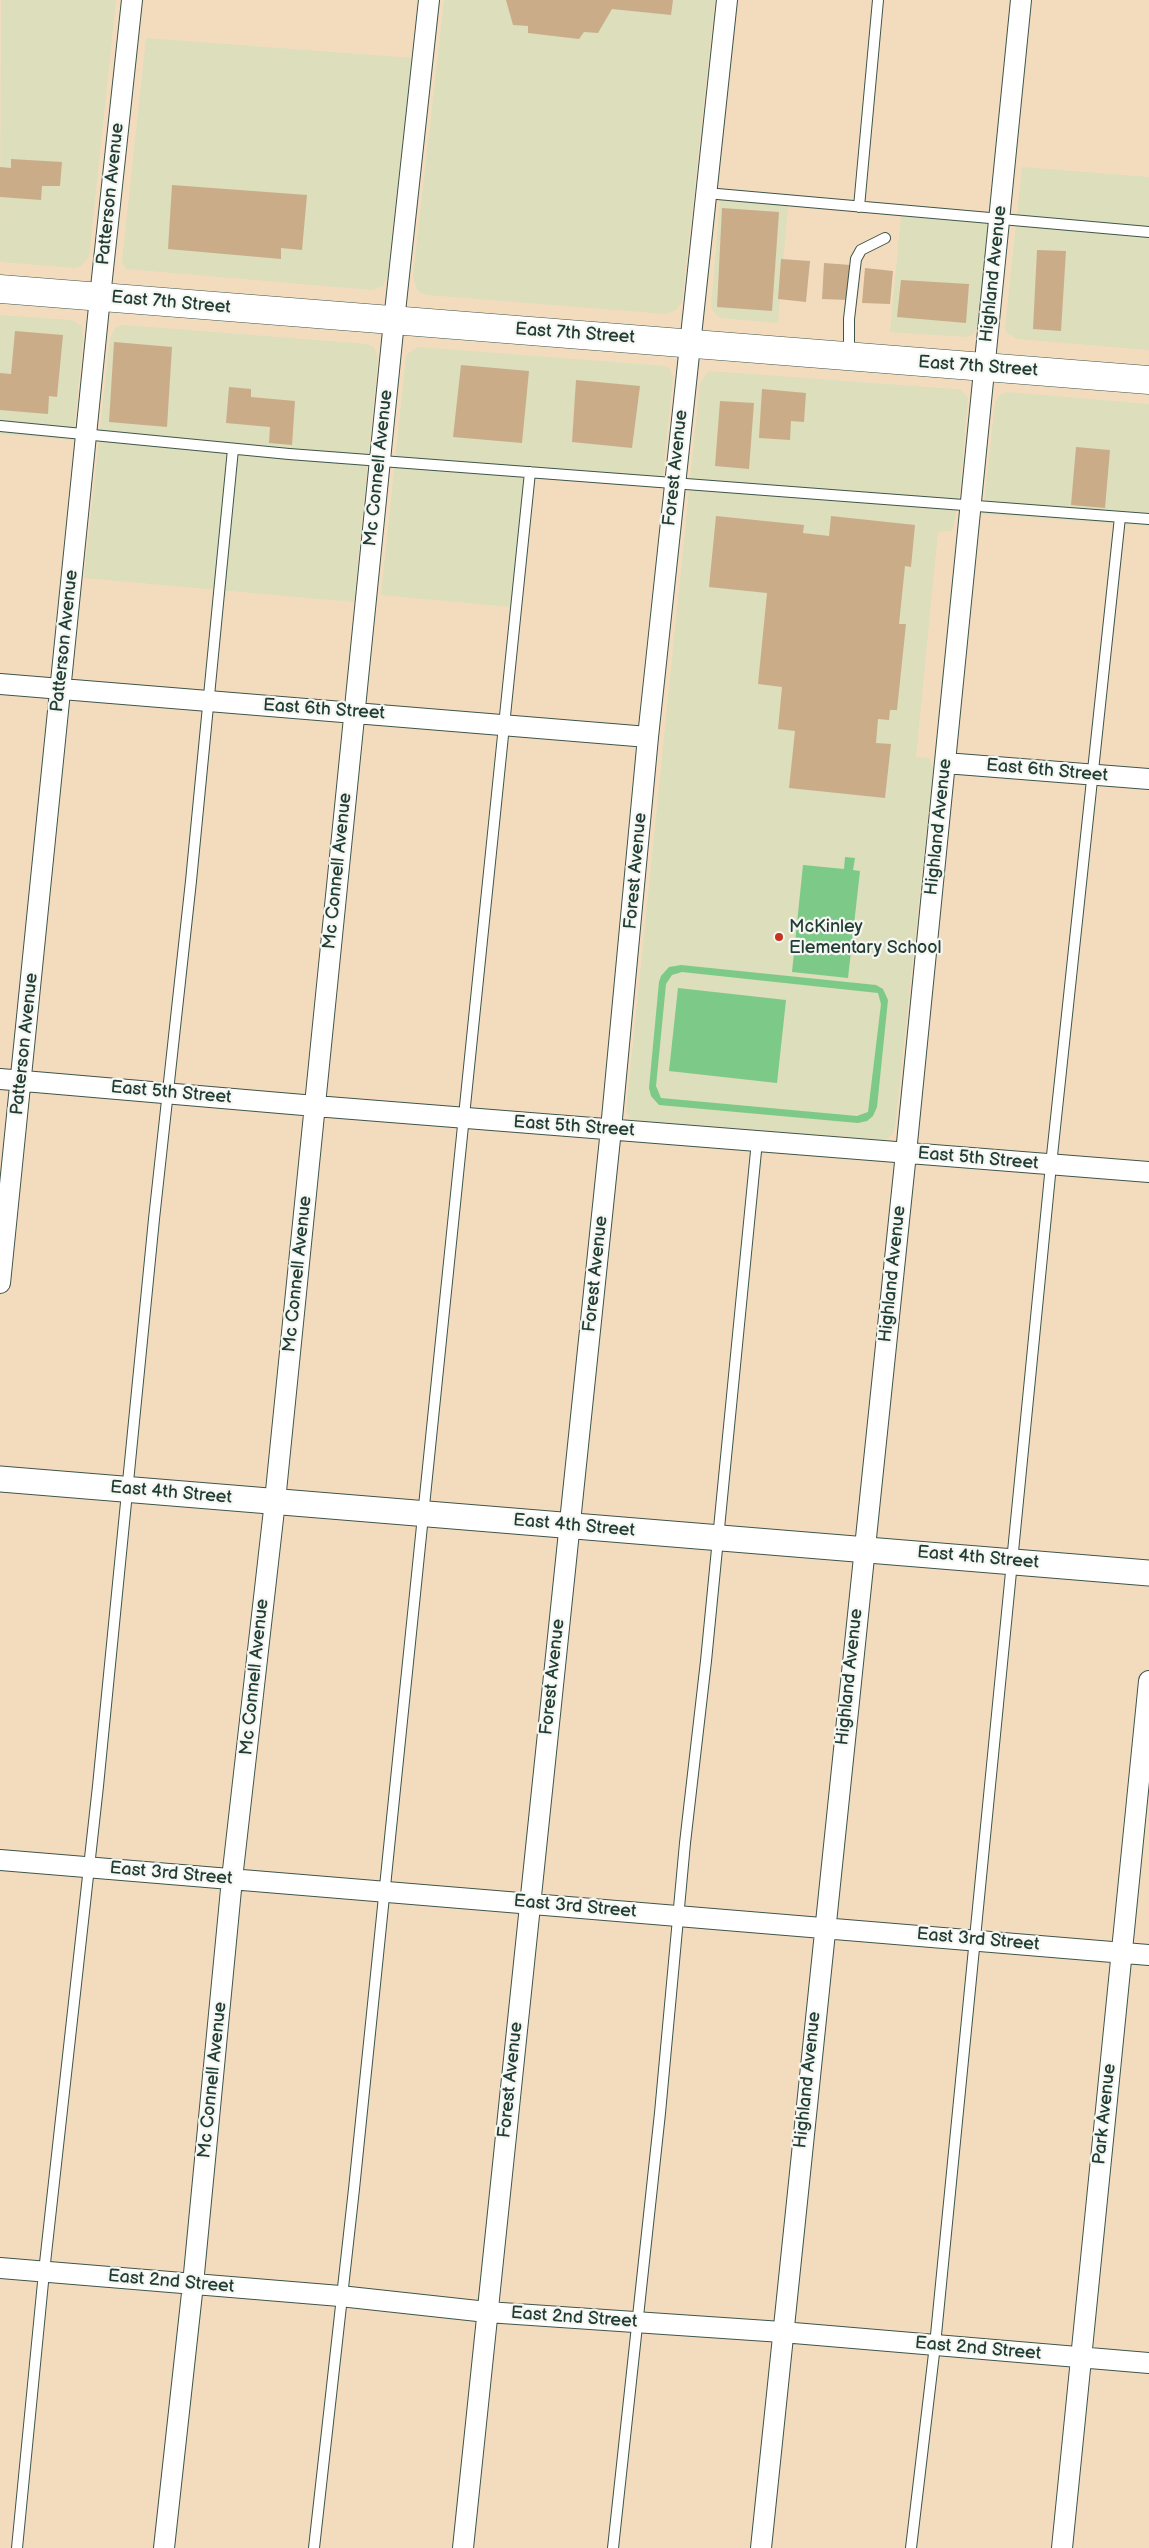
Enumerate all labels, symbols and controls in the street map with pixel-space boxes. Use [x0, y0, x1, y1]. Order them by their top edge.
street label: Patterson Avenue [93, 122, 129, 266]
street label: Highland Avenue [976, 204, 1012, 344]
street label: East 7th Street [110, 287, 232, 319]
street label: East 7th Street [514, 319, 636, 349]
street label: East 7th Street [917, 352, 1039, 382]
street label: Mc Connell Avenue [360, 389, 398, 547]
street label: Forest Avenue [659, 409, 693, 527]
street label: Patterson Avenue [47, 569, 83, 713]
street label: East 6th Street [262, 695, 386, 725]
street label: East 6th Street [985, 755, 1109, 787]
street label: Highland Avenue [921, 757, 957, 897]
street label: Mc Connell Avenue [319, 792, 357, 950]
street label: Forest Avenue [620, 812, 652, 930]
place label: McKinley Elementary School [789, 916, 942, 959]
marker: McKinley Elementary School [773, 931, 785, 943]
street label: Patterson Avenue [7, 972, 43, 1116]
street label: East 5th Street [110, 1077, 232, 1109]
street label: East 5th Street [513, 1112, 635, 1142]
street label: East 5th Street [917, 1143, 1039, 1175]
street label: Mc Connell Avenue [279, 1195, 317, 1353]
street label: Highland Avenue [875, 1204, 911, 1344]
street label: Forest Avenue [579, 1215, 613, 1333]
street label: East 4th Street [109, 1477, 233, 1509]
street label: East 4th Street [512, 1510, 636, 1542]
street label: East 4th Street [916, 1542, 1040, 1574]
street label: Mc Connell Avenue [236, 1598, 274, 1756]
street label: Highland Avenue [832, 1607, 868, 1747]
street label: Forest Avenue [536, 1618, 570, 1736]
street label: East 3rd Street [109, 1858, 233, 1890]
street label: East 3rd Street [513, 1891, 637, 1923]
street label: East 3rd Street [916, 1924, 1040, 1956]
street label: Mc Connell Avenue [194, 2001, 232, 2159]
street label: Highland Avenue [790, 2010, 826, 2150]
street label: Forest Avenue [494, 2021, 528, 2139]
street label: Park Avenue [1089, 2062, 1121, 2166]
street label: East 2nd Street [107, 2266, 235, 2298]
street label: East 2nd Street [510, 2303, 638, 2333]
street label: East 2nd Street [914, 2333, 1042, 2365]

